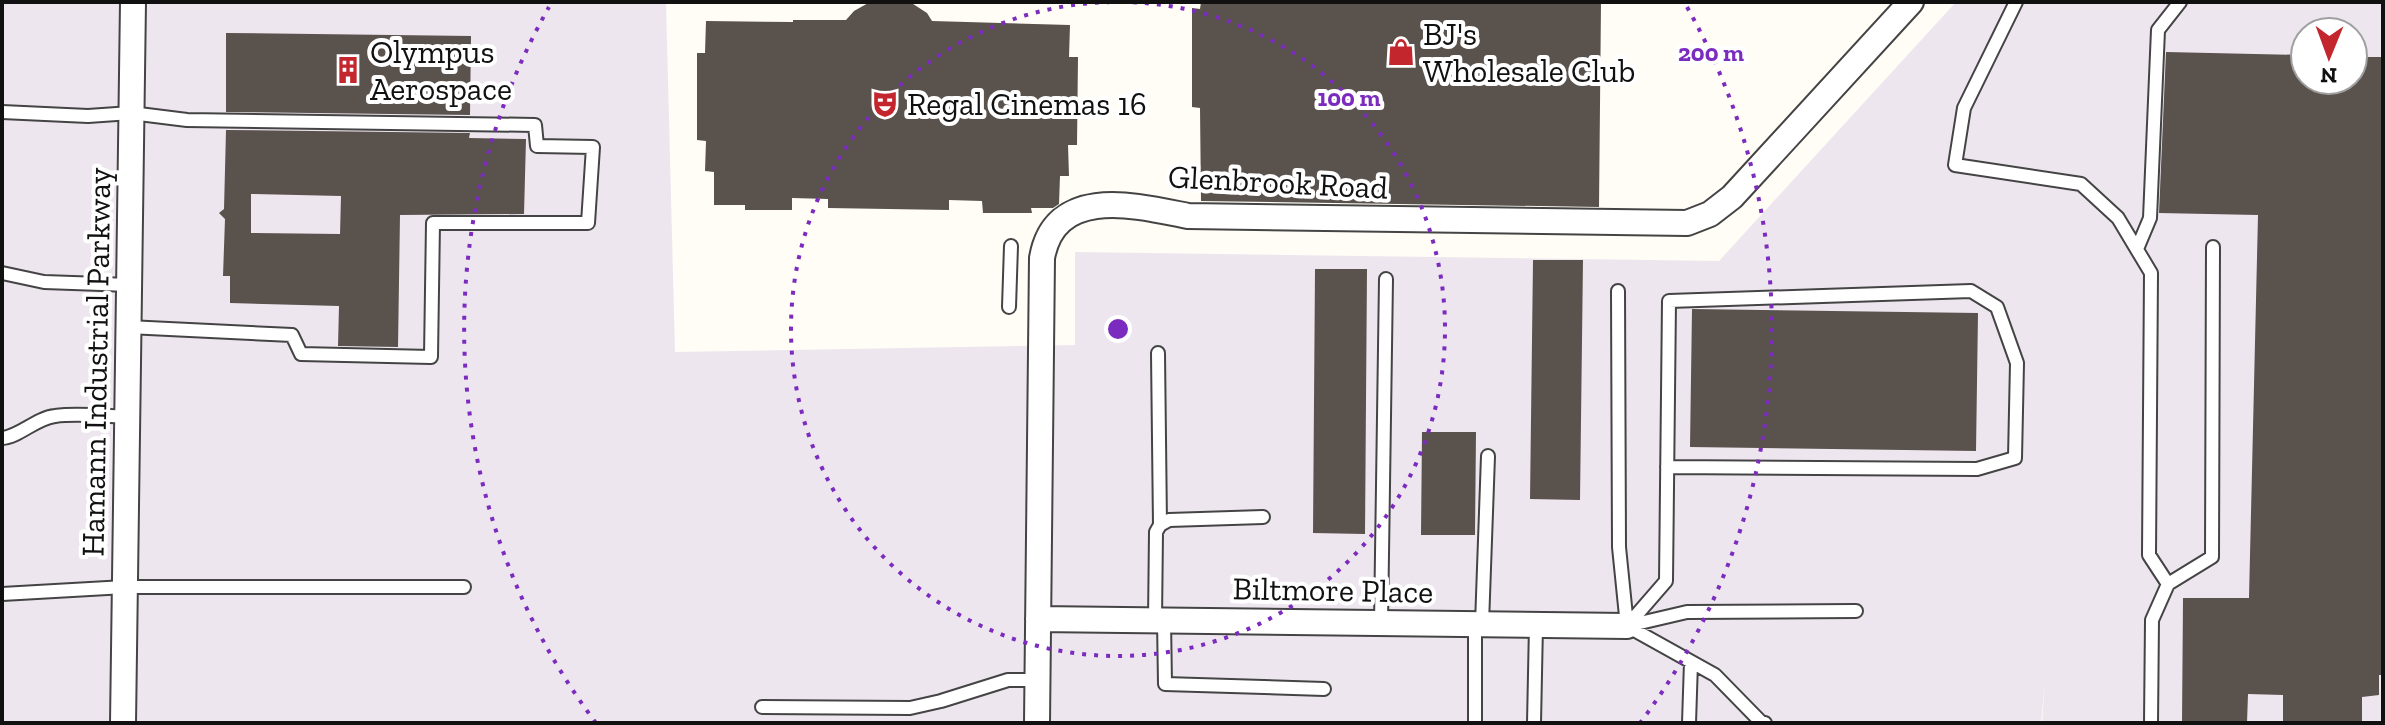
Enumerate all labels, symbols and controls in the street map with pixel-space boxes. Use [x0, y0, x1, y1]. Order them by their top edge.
place label: BJ's Wholesale Club [1423, 15, 1635, 90]
north arrow [2289, 16, 2369, 96]
place label: Olympus Aerospace [370, 33, 512, 108]
shop icon: BJ's Wholesale Club [1386, 37, 1416, 67]
text: 200 m [1678, 38, 1744, 67]
building icon: Olympus Aerospace [333, 55, 363, 85]
text: N [2320, 62, 2337, 89]
text: 100 m [1318, 83, 1380, 112]
place label: Regal Cinemas 16 [907, 85, 1147, 123]
theatre icon: Regal Cinemas 16 [870, 89, 900, 119]
street label: Glenbrook Road [1167, 157, 1389, 207]
street label: Hamann Industrial Parkway [74, 166, 118, 557]
centre of rings [1104, 315, 1132, 343]
street label: Biltmore Place [1232, 569, 1434, 611]

